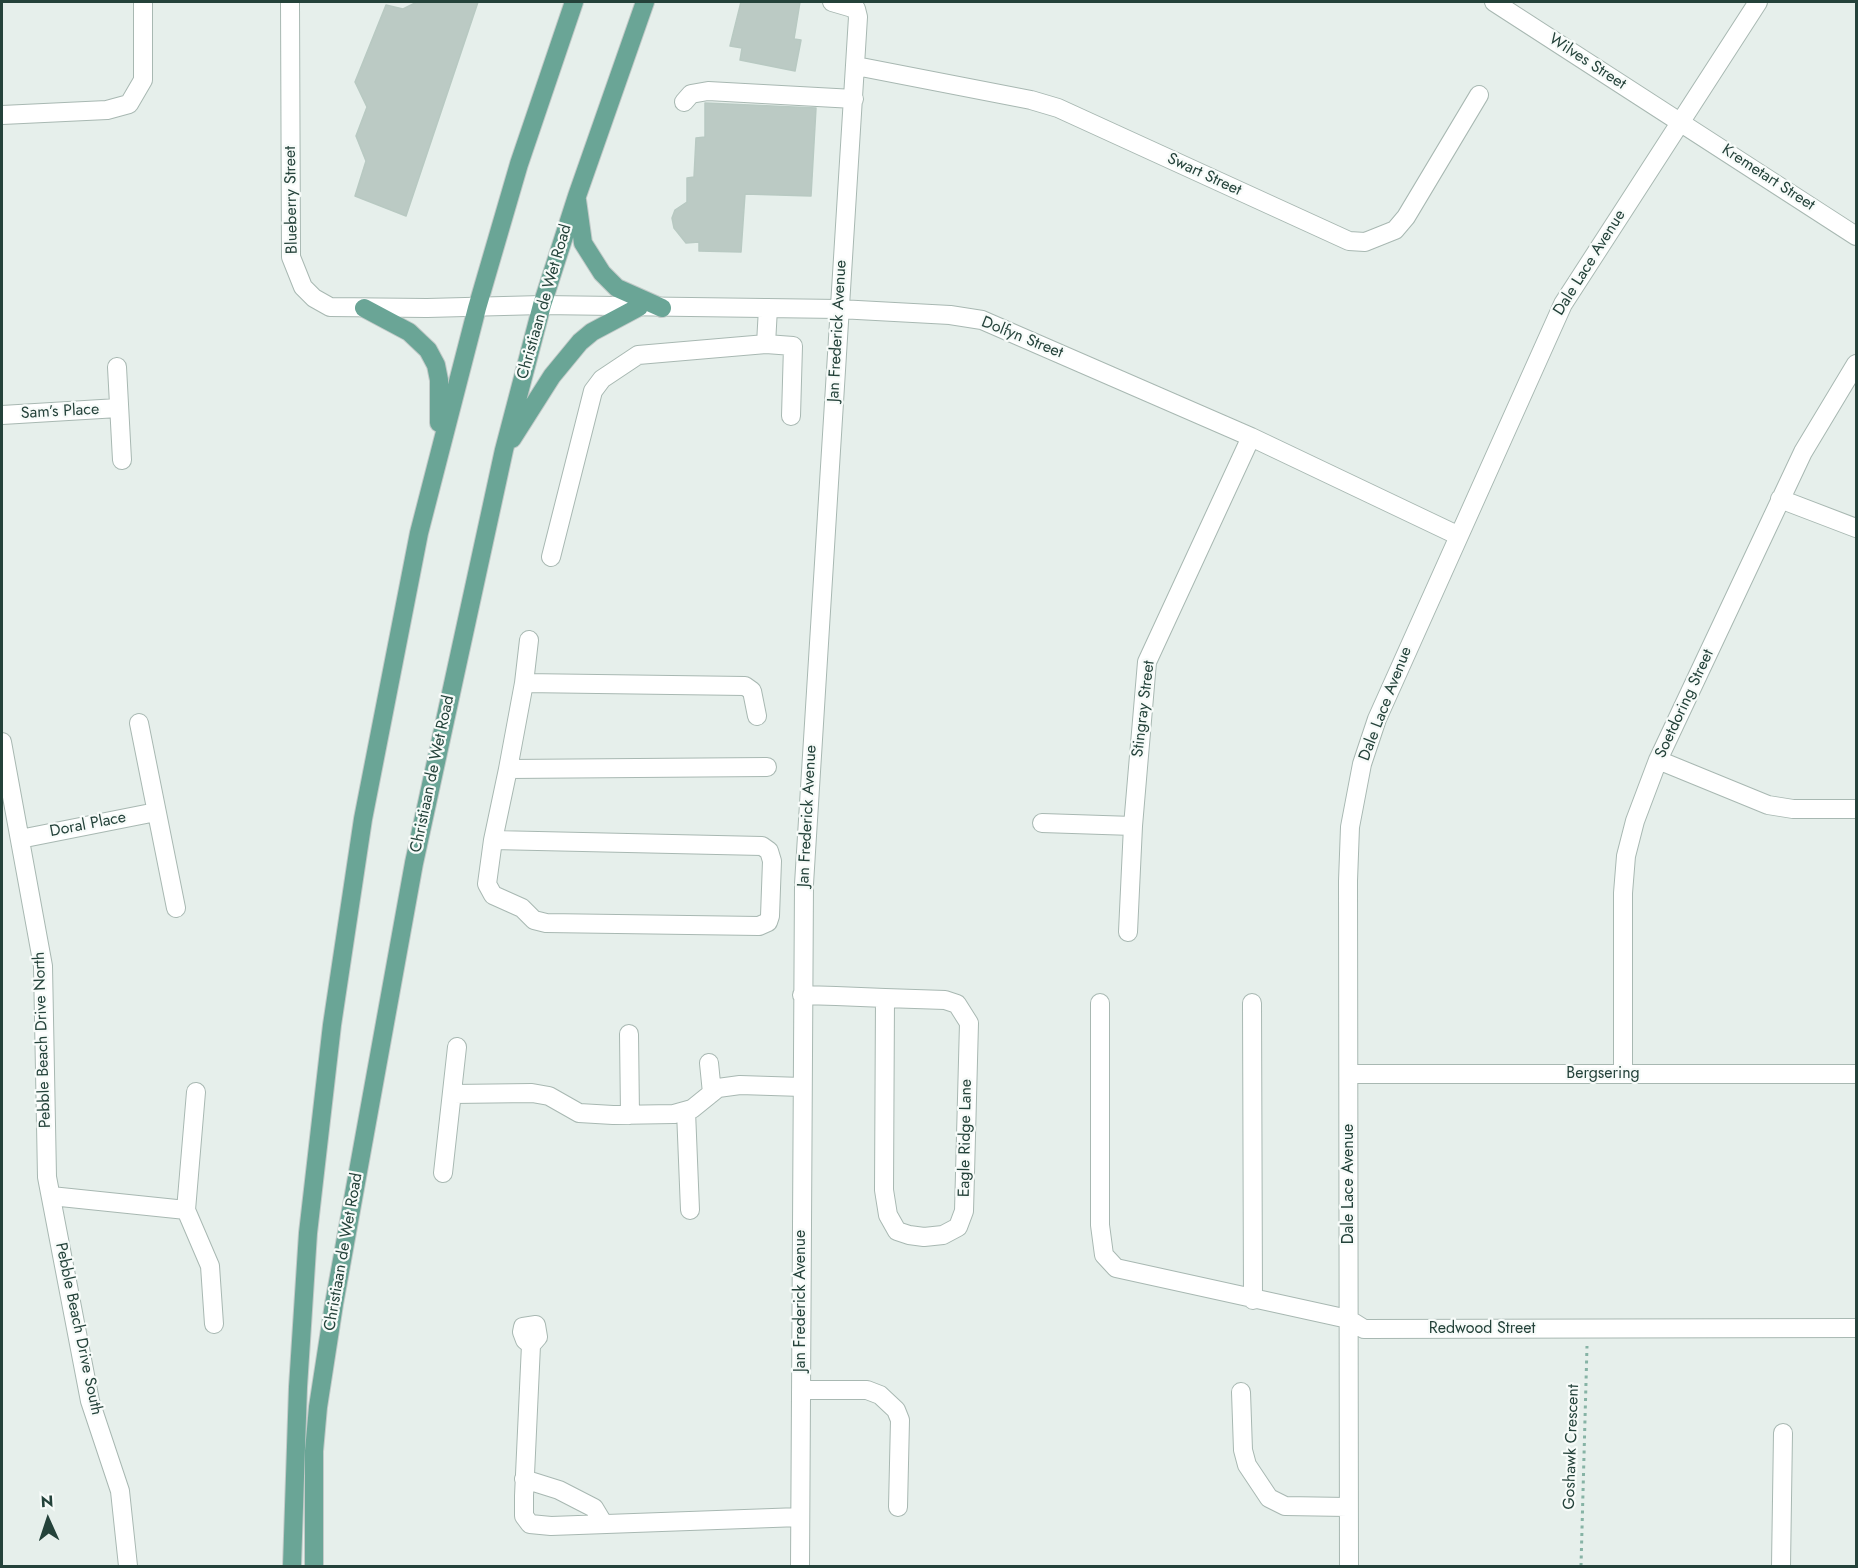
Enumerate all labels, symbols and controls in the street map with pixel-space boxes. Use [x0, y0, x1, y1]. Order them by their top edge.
street label: Wilves Street [1545, 30, 1629, 94]
street label: Kremetart Street [1718, 141, 1818, 215]
street label: Blueberry Street [281, 146, 303, 254]
street label: Swart Street [1164, 149, 1244, 201]
street label: Dale Lace Avenue [1550, 207, 1630, 319]
street label: Christiaan de Wet Road [514, 222, 576, 382]
street label: Jan Frederick Avenue [825, 259, 851, 403]
street label: Dolfyn Street [978, 313, 1066, 363]
street label: Sam’s Place [20, 400, 100, 424]
street label: Dale Lace Avenue [1355, 644, 1417, 764]
street label: Soetdoring Street [1651, 647, 1719, 761]
street label: Stingray Street [1129, 659, 1159, 759]
street label: Christiaan de Wet Road [407, 694, 459, 854]
street label: Jan Frederick Avenue [795, 744, 821, 888]
street label: Doral Place [48, 808, 128, 842]
street label: Pebble Beach Drive North [30, 952, 56, 1128]
street label: Bergsering [1566, 1064, 1640, 1084]
street label: Eagle Ridge Lane [955, 1079, 977, 1197]
street label: Dale Lace Avenue [1339, 1124, 1359, 1244]
street label: Christiaan de Wet Road [321, 1171, 367, 1333]
street label: Jan Frederick Avenue [791, 1230, 811, 1372]
street label: Pebble Beach Drive South [50, 1241, 106, 1417]
street label: Redwood Street [1429, 1319, 1535, 1339]
street label: Goshawk Crescent [1560, 1384, 1584, 1510]
north arrow [18, 1490, 78, 1550]
text: N [40, 1490, 54, 1513]

